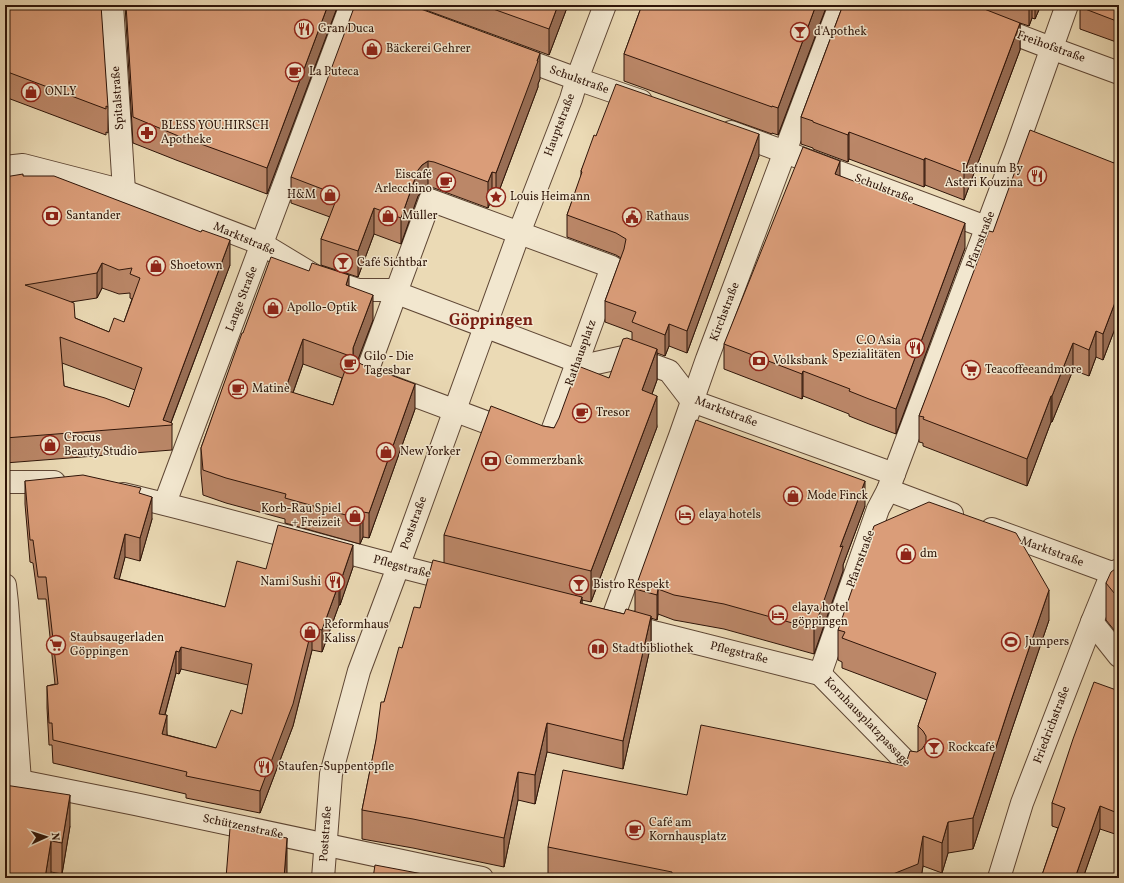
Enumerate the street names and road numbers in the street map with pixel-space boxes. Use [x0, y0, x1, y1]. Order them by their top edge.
street label: Freihofstraße [1015, 27, 1088, 67]
street label: Schulstraße [547, 62, 611, 98]
street label: Spitalstraße [108, 65, 128, 131]
street label: Hauptstraße [541, 91, 579, 159]
street label: Schulstraße [852, 170, 916, 208]
street label: Pfarrstraße [963, 209, 999, 271]
street label: Marktstraße [210, 219, 278, 259]
street label: Lange Straße [222, 264, 262, 334]
street label: Kirchstraße [706, 280, 744, 344]
street label: Rathausplatz [562, 318, 600, 388]
street label: Marktstraße [692, 393, 760, 431]
street label: Poststraße [397, 494, 431, 552]
street label: Pfarrstraße [843, 528, 879, 590]
street label: Marktstraße [1018, 533, 1086, 571]
street label: Pflegstraße [371, 552, 433, 583]
street label: Pflegstraße [708, 638, 770, 668]
street label: Kornhausplatzpassage [820, 674, 914, 770]
street label: Friedrichstraße [1030, 684, 1074, 766]
street label: Poststraße [316, 805, 336, 862]
street label: Schützenstraße [201, 811, 285, 843]

